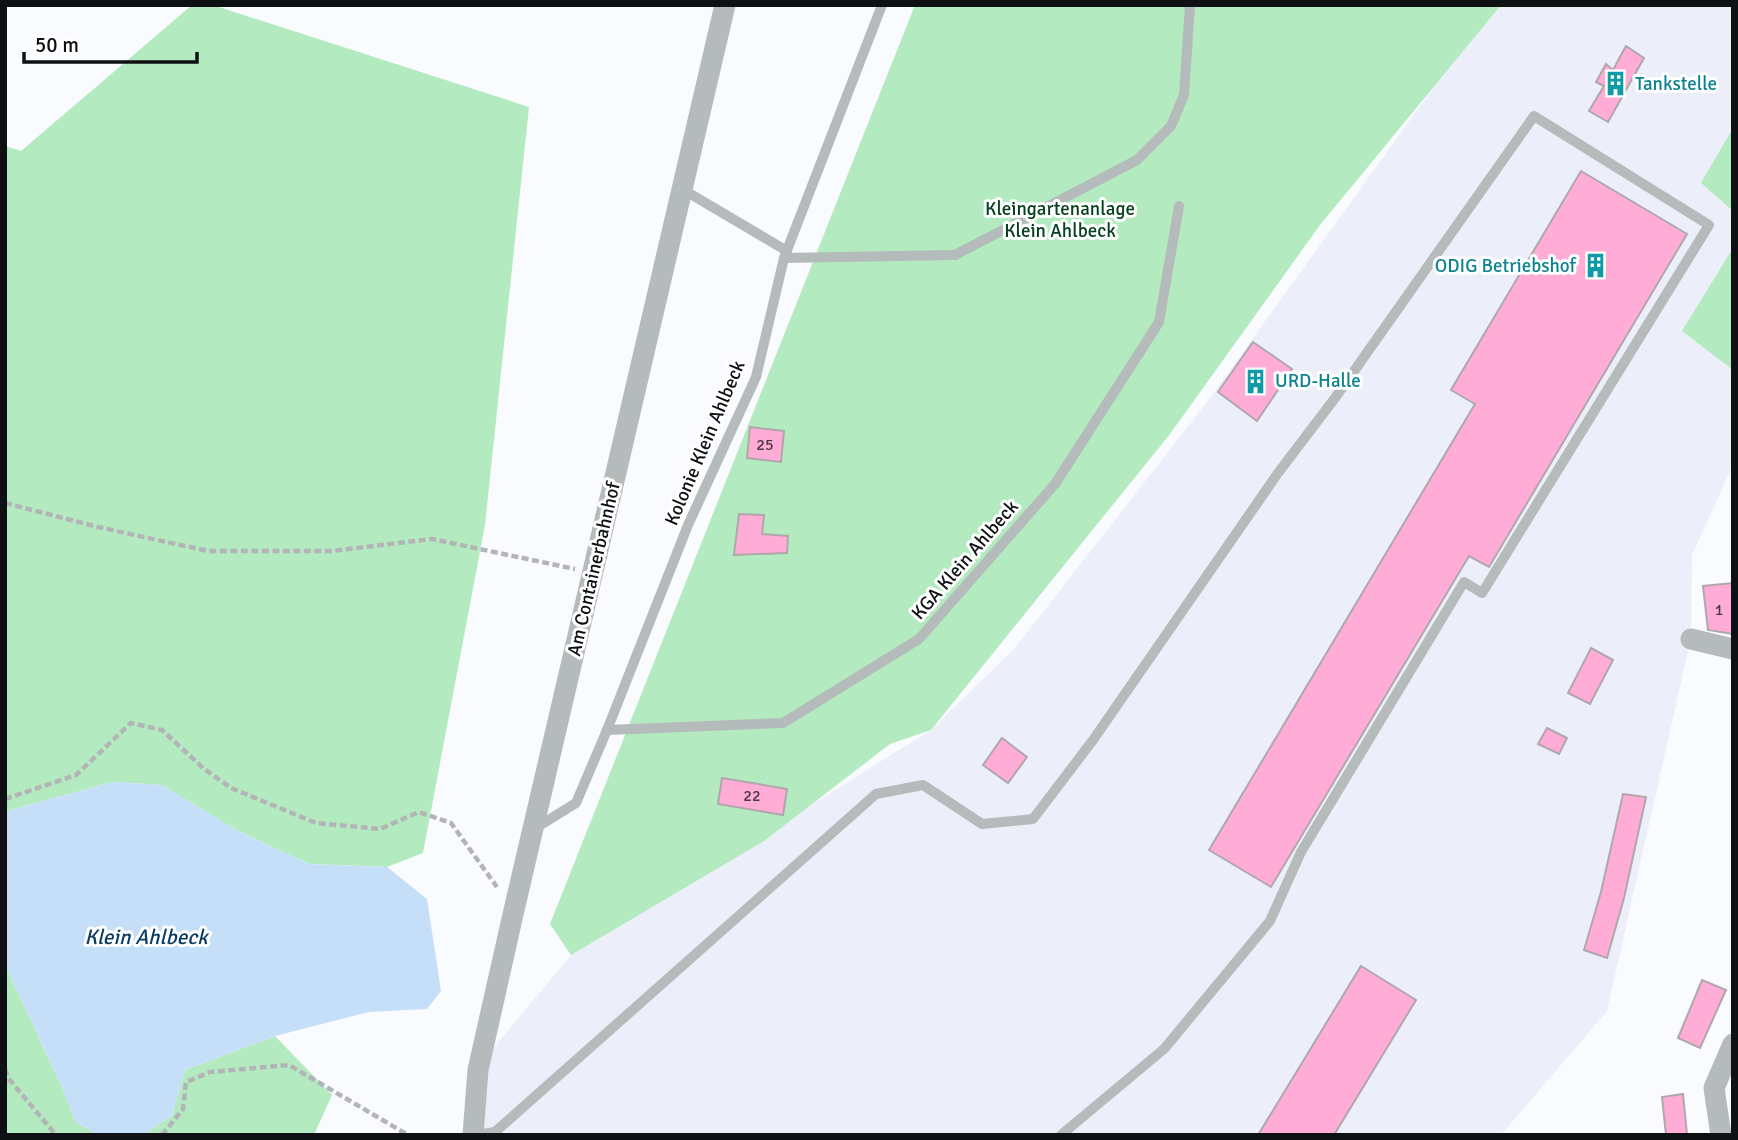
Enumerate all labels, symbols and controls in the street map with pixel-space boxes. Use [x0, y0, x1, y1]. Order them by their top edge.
scale bar [24, 21, 198, 65]
text: 50 m [35, 32, 79, 58]
building icon: Tankstelle [1601, 70, 1629, 98]
place label: Tankstelle [1635, 72, 1717, 96]
park label: Kleingartenanlage Klein Ahlbeck [985, 197, 1135, 243]
building icon: ODIG Betriebshof [1582, 252, 1610, 280]
place label: ODIG Betriebshof [1435, 254, 1578, 278]
street label: Kolonie Klein Ahlbeck [659, 356, 751, 529]
building icon: URD-Halle [1241, 367, 1269, 395]
place label: URD-Halle [1275, 369, 1361, 393]
house number: 25 [756, 435, 774, 455]
street label: Am Containerbahnhof [562, 478, 626, 658]
street label: KGA Klein Ahlbeck [907, 495, 1024, 625]
house number: 1 [1715, 600, 1723, 620]
house number: 22 [743, 786, 761, 806]
water label: Klein Ahlbeck [84, 924, 210, 950]

